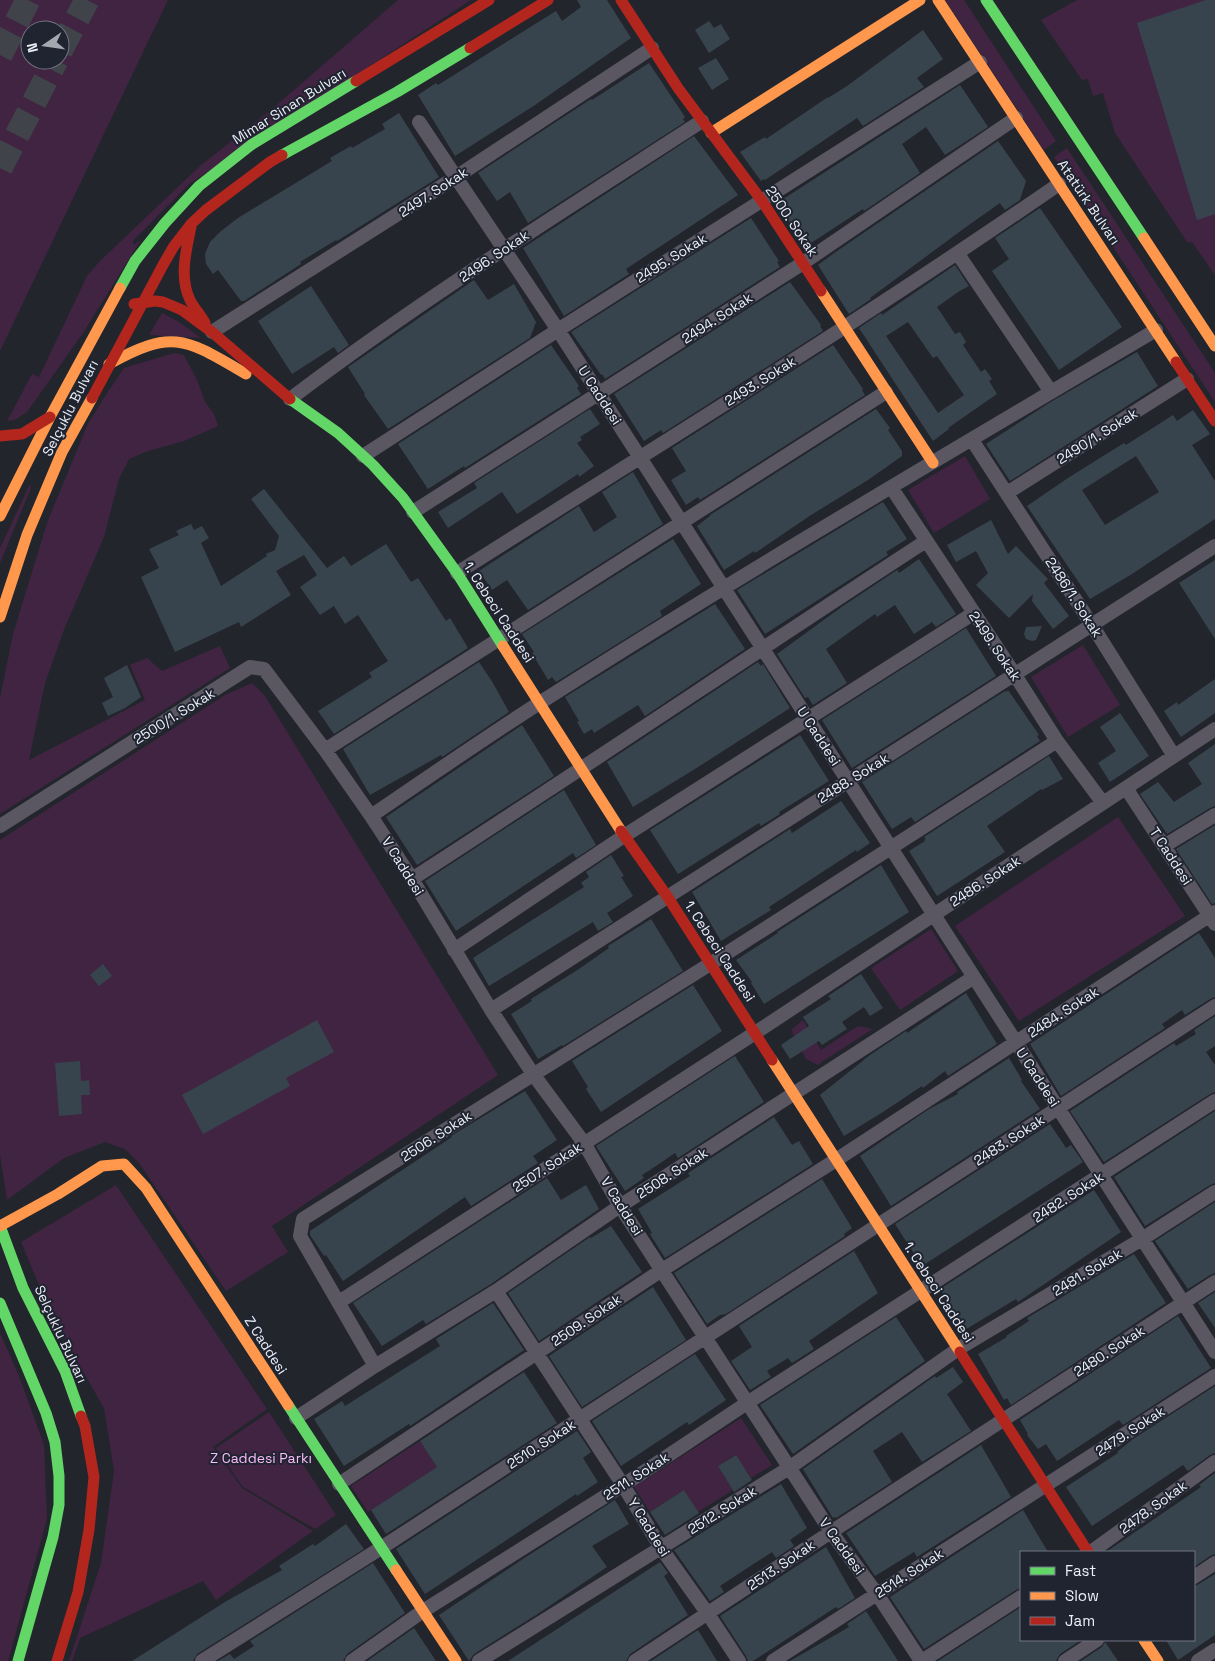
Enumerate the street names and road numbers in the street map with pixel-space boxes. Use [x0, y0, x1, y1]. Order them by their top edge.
street label: Mimar Sinan Bulvarı [229, 64, 349, 148]
street label: Atatürk Bulvarı [1054, 156, 1124, 248]
street label: 2497. Sokak [395, 163, 471, 221]
street label: 2500. Sokak [762, 182, 822, 260]
street label: 2496. Sokak [455, 226, 533, 286]
street label: 2495. Sokak [632, 229, 710, 287]
street label: 2494. Sokak [678, 288, 756, 348]
street label: 2493. Sokak [721, 352, 799, 410]
street label: Selçuklu Bulvarı [38, 357, 102, 459]
street label: U Caddesi [574, 362, 626, 428]
street label: 2490/1. Sokak [1053, 404, 1141, 468]
street label: 2486/1. Sokak [1041, 554, 1107, 641]
street label: 1. Cebeci Caddesi [460, 558, 538, 666]
street label: 2499. Sokak [965, 608, 1025, 685]
street label: 2500/1. Sokak [130, 684, 218, 748]
street label: U Caddesi [793, 703, 845, 769]
street label: 2488. Sokak [814, 749, 893, 807]
street label: T Caddesi [1146, 824, 1196, 888]
street label: V Caddesi [378, 833, 428, 899]
street label: 2486. Sokak [946, 851, 1024, 911]
street label: 1. Cebeci Caddesi [681, 897, 759, 1005]
street label: 2484. Sokak [1024, 982, 1102, 1042]
street label: U Caddesi [1012, 1044, 1064, 1110]
street label: 2506. Sokak [397, 1106, 475, 1166]
street label: 2483. Sokak [970, 1110, 1048, 1170]
street label: 2507. Sokak [509, 1138, 586, 1196]
street label: 2508. Sokak [633, 1143, 711, 1203]
street label: 2482. Sokak [1029, 1167, 1107, 1227]
street label: V Caddesi [597, 1173, 647, 1239]
street label: 1. Cebeci Caddesi [900, 1238, 978, 1346]
street label: 2481. Sokak [1049, 1244, 1126, 1300]
street label: Selçuklu Bulvarı [31, 1282, 91, 1386]
street label: 2509. Sokak [547, 1290, 625, 1350]
street label: Z Caddesi [241, 1313, 291, 1377]
street label: 2480. Sokak [1070, 1321, 1148, 1381]
street label: 2479. Sokak [1092, 1402, 1169, 1460]
street label: 2510. Sokak [503, 1415, 579, 1473]
street label: 2511. Sokak [600, 1448, 673, 1504]
street label: 2478. Sokak [1115, 1476, 1191, 1538]
street label: 2512. Sokak [684, 1482, 760, 1538]
street label: Y Caddesi [624, 1494, 674, 1560]
street label: V Caddesi [815, 1514, 869, 1578]
street label: 2513. Sokak [744, 1536, 819, 1594]
street label: 2514. Sokak [871, 1544, 947, 1602]

